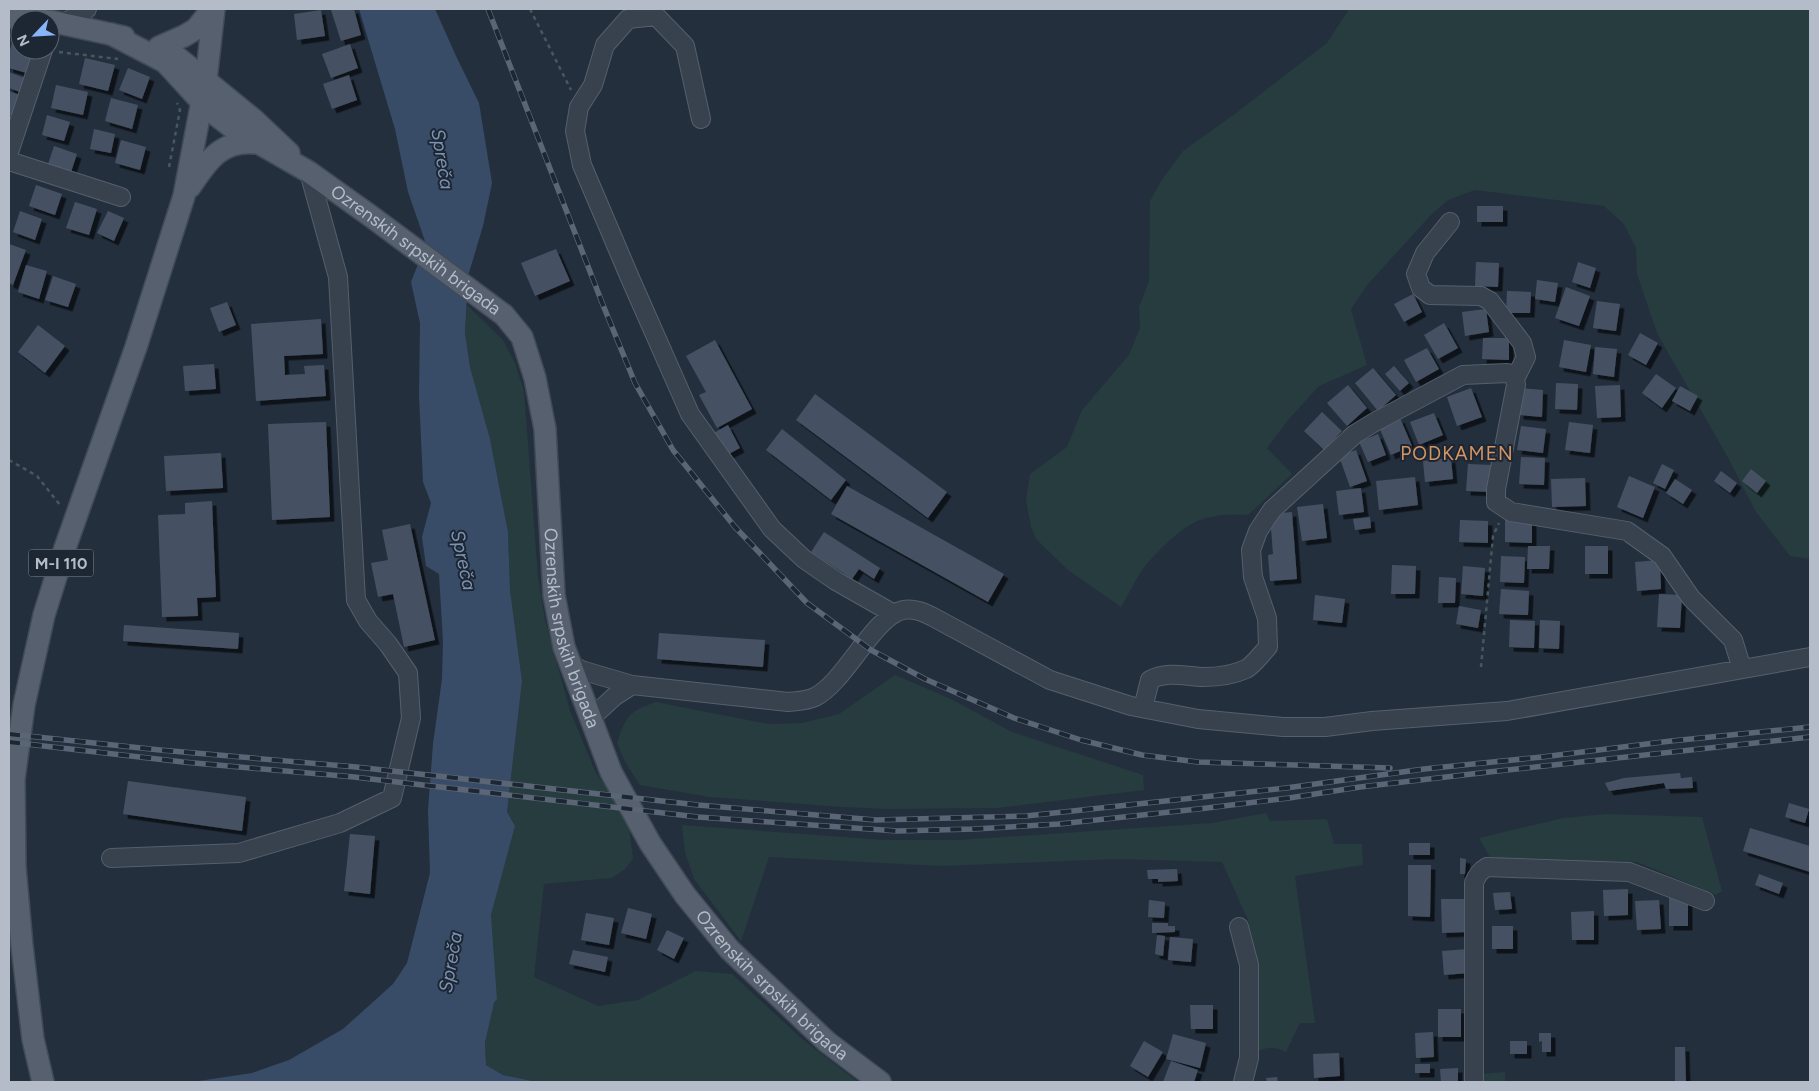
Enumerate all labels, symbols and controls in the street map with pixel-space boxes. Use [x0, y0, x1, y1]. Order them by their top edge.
north arrow [10, 10, 60, 60]
text: N [14, 32, 34, 49]
water label: Spreča [426, 127, 459, 191]
street label: Ozrenskih srpskih brigada [326, 180, 505, 320]
district label: PODKAMEN [1400, 442, 1514, 465]
street label: Ozrenskih srpskih brigada [539, 527, 604, 731]
water label: Spreča [446, 528, 481, 592]
road number: M-I 110 [28, 550, 94, 576]
street label: Ozrenskih srpskih brigada [691, 906, 853, 1065]
water label: Spreča [434, 930, 467, 994]

